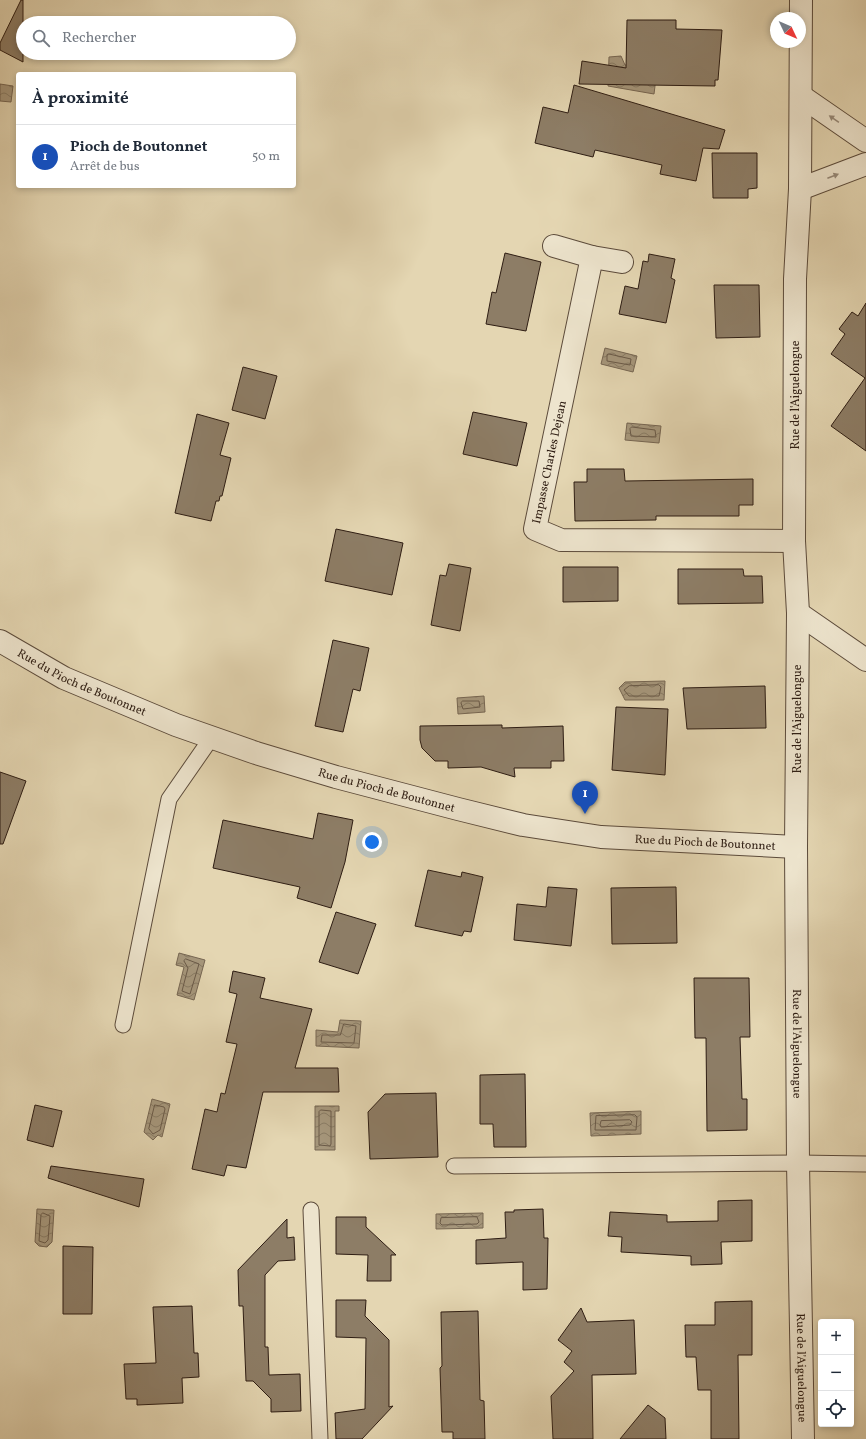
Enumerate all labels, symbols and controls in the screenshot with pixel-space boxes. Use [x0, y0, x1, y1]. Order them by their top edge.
north arrow [770, 12, 806, 48]
search box [16, 16, 296, 60]
icon: search [30, 27, 52, 49]
text: Rechercher [62, 28, 136, 49]
text: À proximité [32, 87, 129, 110]
one-way arrow [829, 115, 839, 123]
text: Pioch de Boutonnet [70, 137, 207, 158]
text: 1 [42, 148, 48, 166]
text: 50 m [252, 148, 280, 166]
text: Arrêt de bus [70, 158, 139, 176]
one-way arrow [828, 173, 840, 179]
street label: Rue de l'Aiguelongue [788, 340, 804, 450]
street label: Impasse Charles Dejean [529, 399, 571, 525]
street label: Rue du Pioch de Boutonnet [14, 646, 148, 721]
street label: Rue de l'Aiguelongue [790, 664, 806, 774]
street label: Rue du Pioch de Boutonnet [316, 765, 457, 817]
pin: 1 [572, 781, 598, 814]
your location [362, 832, 382, 852]
street label: Rue du Pioch de Boutonnet [634, 832, 776, 855]
street label: Rue de l'Aiguelongue [788, 989, 805, 1099]
street label: Rue de l'Aiguelongue [792, 1313, 810, 1423]
map controls [818, 1319, 854, 1427]
button: + [818, 1319, 854, 1355]
button: − [818, 1355, 854, 1391]
button: locate [818, 1391, 854, 1427]

